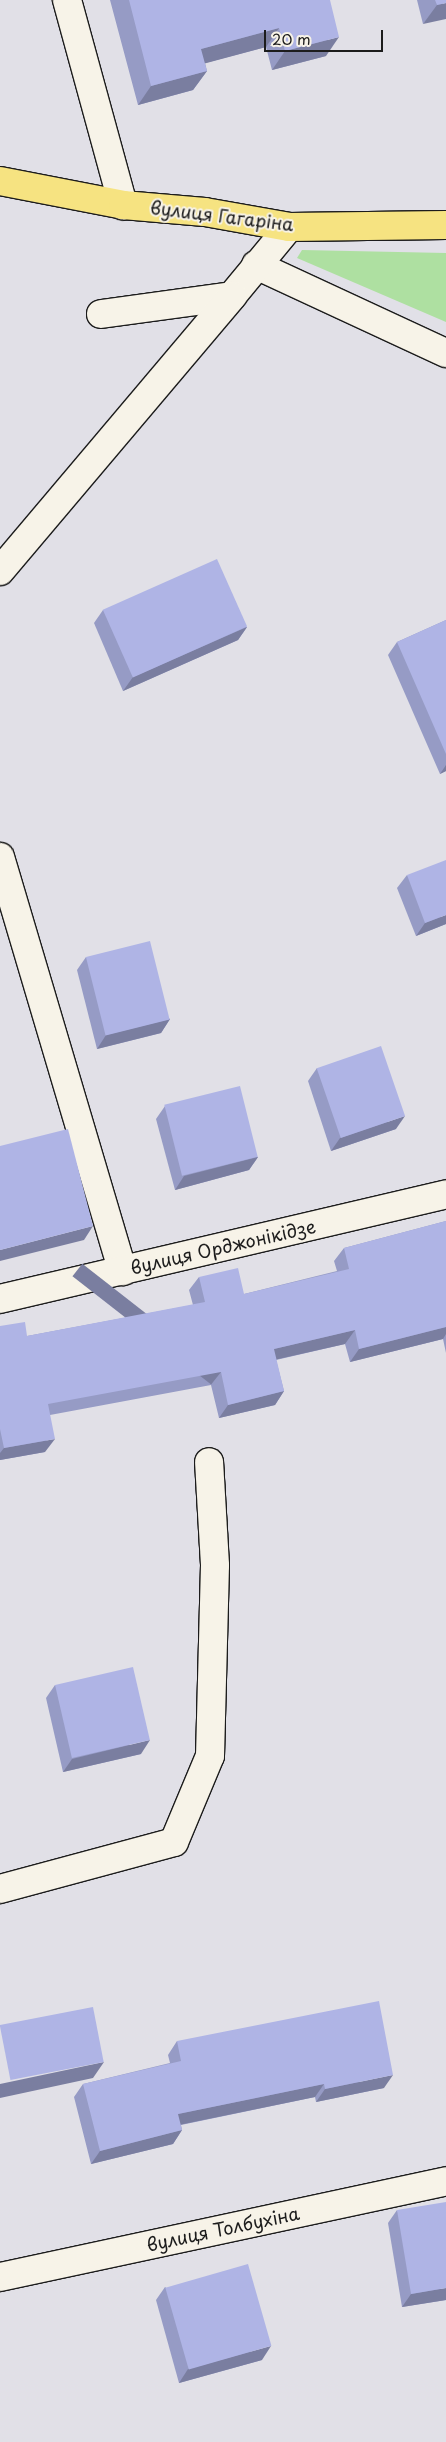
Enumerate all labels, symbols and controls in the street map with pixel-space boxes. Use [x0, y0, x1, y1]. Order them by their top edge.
scale bar [266, 20, 385, 52]
text: 20 m [272, 27, 311, 50]
street label: вулиця Гагаріна [149, 196, 295, 236]
street label: вулиця Орджонікідзе [128, 1215, 318, 1279]
street label: вулиця Толбухіна [144, 2202, 302, 2256]

